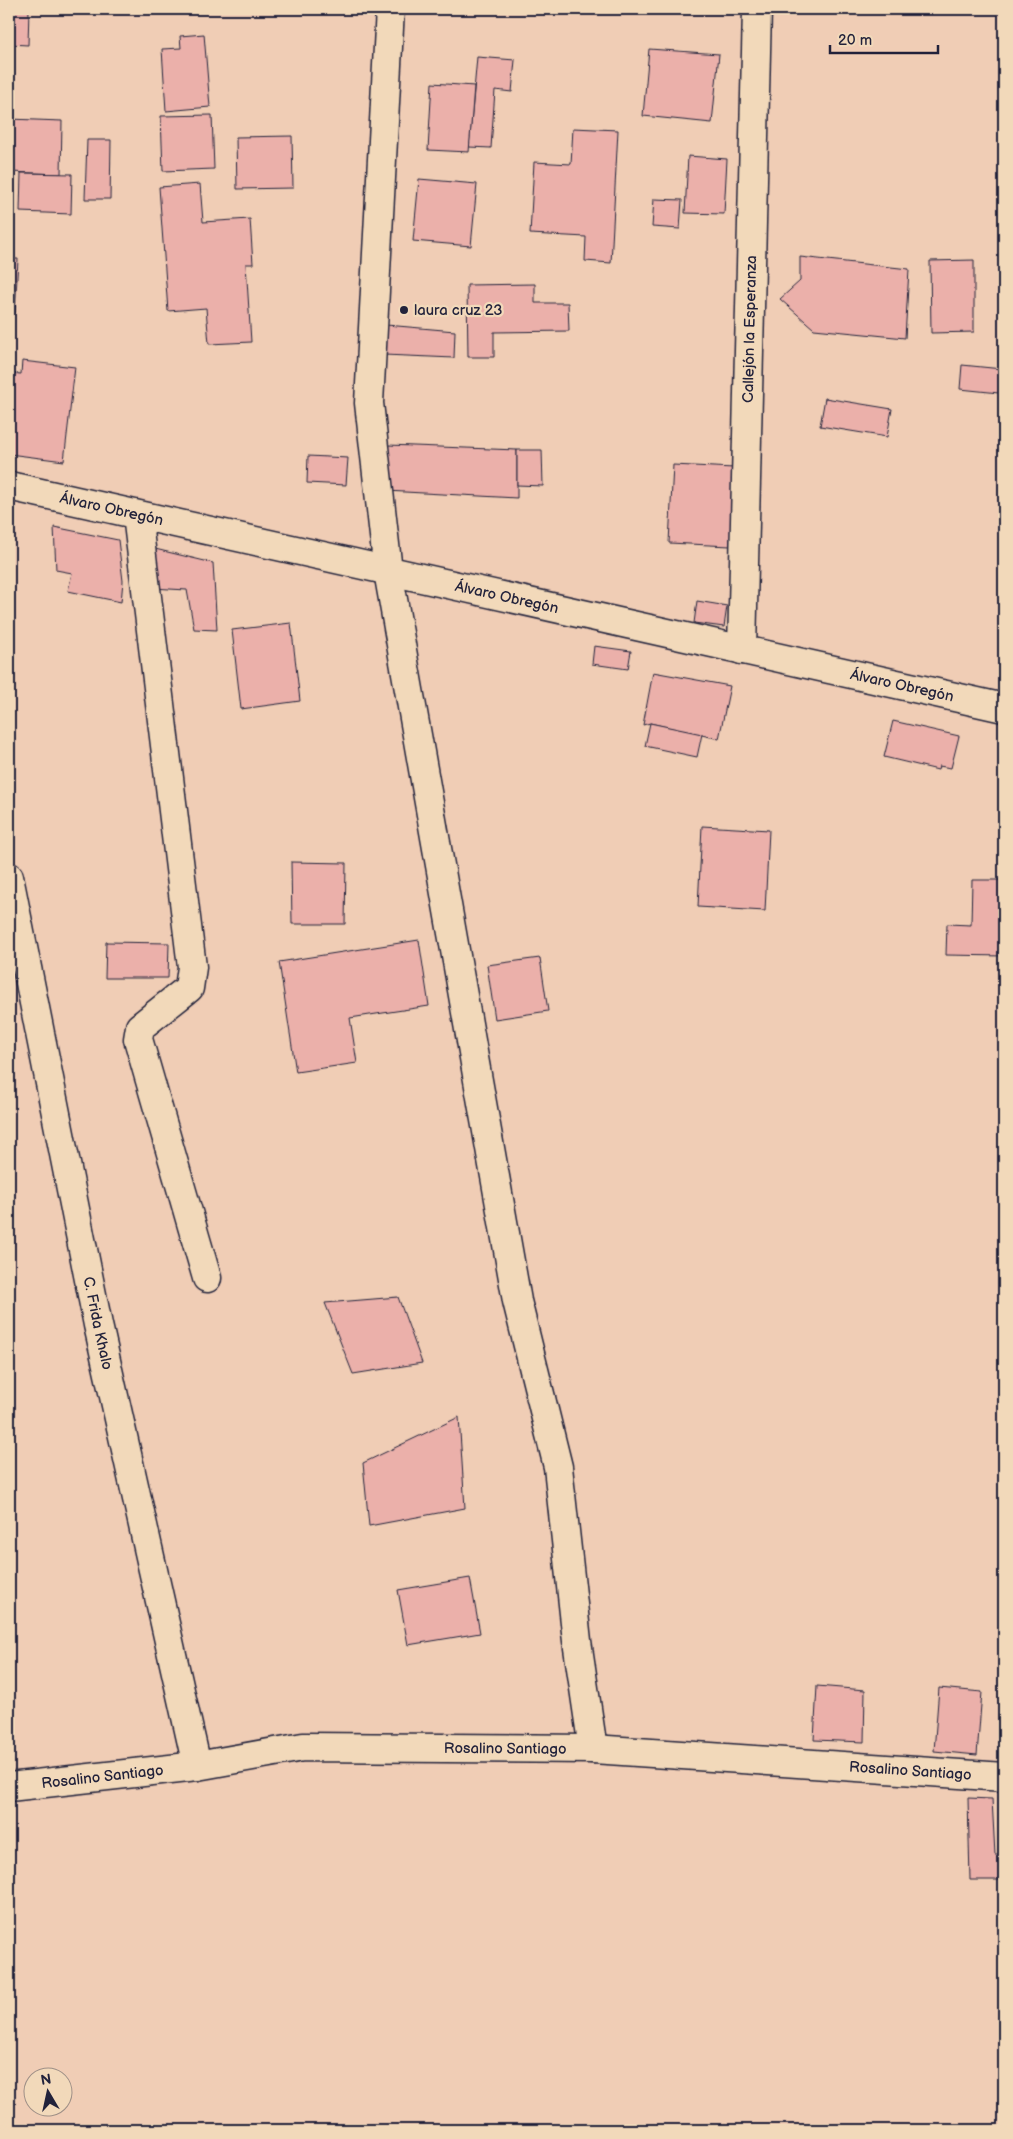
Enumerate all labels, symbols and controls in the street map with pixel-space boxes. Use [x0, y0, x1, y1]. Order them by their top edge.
scale bar [830, 22, 938, 54]
text: 20 m [838, 31, 872, 50]
street label: Callejón la Esperanza [739, 255, 761, 403]
place label: laura cruz 23 [414, 301, 503, 320]
marker: laura cruz 23 [398, 304, 410, 316]
street label: Álvaro Obregón [58, 489, 165, 530]
street label: Álvaro Obregón [453, 577, 560, 618]
street label: Álvaro Obregón [848, 665, 956, 707]
street label: C. Frida Khalo [79, 1275, 117, 1372]
street label: Rosalino Santiago [444, 1739, 567, 1759]
street label: Rosalino Santiago [849, 1757, 972, 1785]
street label: Rosalino Santiago [40, 1761, 164, 1793]
north arrow [22, 2066, 72, 2116]
text: N [40, 2070, 53, 2089]

